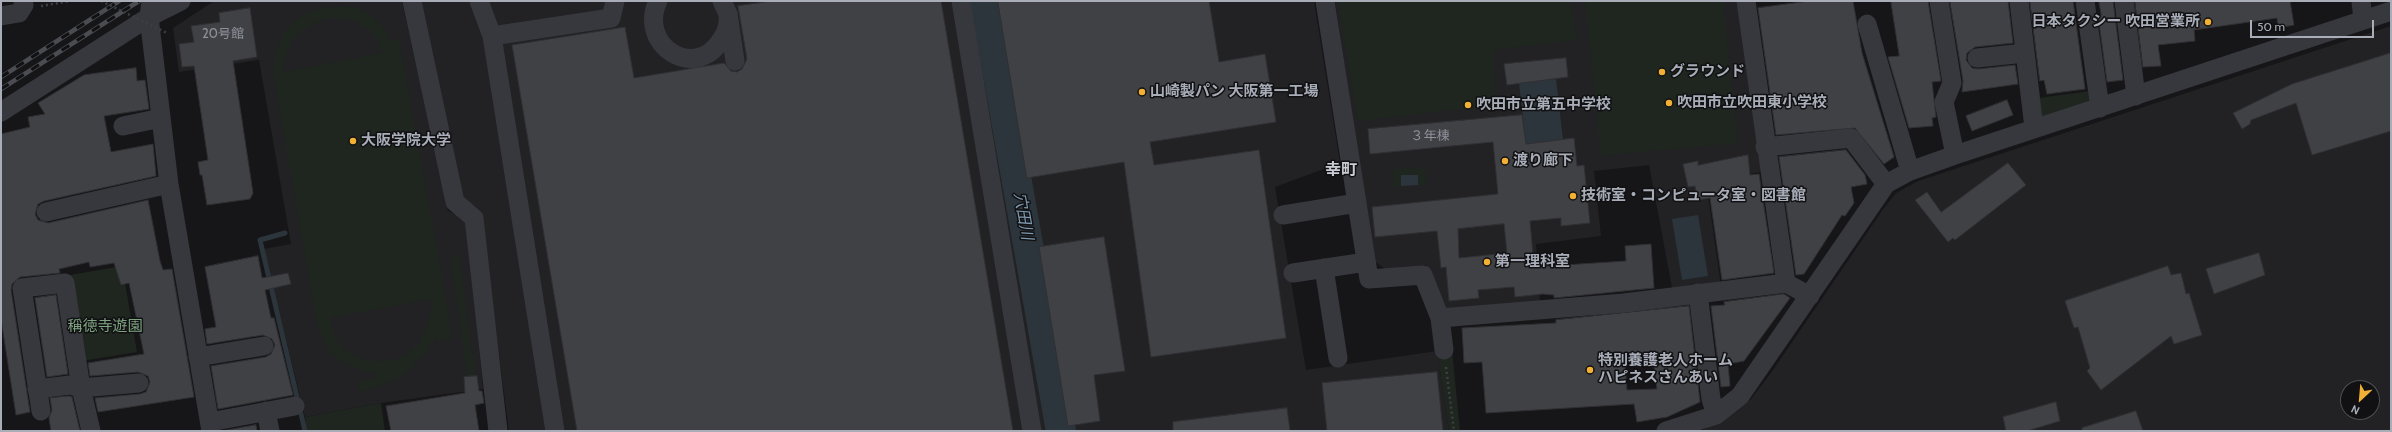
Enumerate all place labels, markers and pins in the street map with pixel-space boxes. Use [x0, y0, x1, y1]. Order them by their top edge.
place label: 日本タクシー 吹田営業所 [2032, 13, 2200, 31]
marker: 日本タクシー 吹田営業所 [2203, 17, 2213, 27]
place label: グラウンド [1670, 63, 1745, 81]
marker: グラウンド [1657, 67, 1667, 77]
place label: 山崎製パン 大阪第一工場 [1150, 83, 1318, 101]
marker: 山崎製パン 大阪第一工場 [1137, 87, 1147, 97]
place label: 吹田市立吹田東小学校 [1677, 94, 1827, 112]
place label: 吹田市立第五中学校 [1476, 96, 1611, 114]
marker: 吹田市立吹田東小学校 [1664, 98, 1674, 108]
marker: 吹田市立第五中学校 [1463, 100, 1473, 110]
place label: 大阪学院大学 [361, 132, 451, 150]
marker: 大阪学院大学 [348, 136, 358, 146]
place label: 渡り廊下 [1513, 152, 1573, 170]
marker: 渡り廊下 [1500, 156, 1510, 166]
place label: 技術室・コンピュータ室・図書館 [1581, 187, 1806, 205]
marker: 技術室・コンピュータ室・図書館 [1568, 191, 1578, 201]
place label: 第一理科室 [1495, 253, 1570, 271]
marker: 第一理科室 [1482, 257, 1492, 267]
place label: 特別養護老人ホーム ハピネスさんあい [1598, 352, 1733, 387]
marker: 特別養護老人ホーム ハピネスさんあい [1585, 365, 1595, 375]

